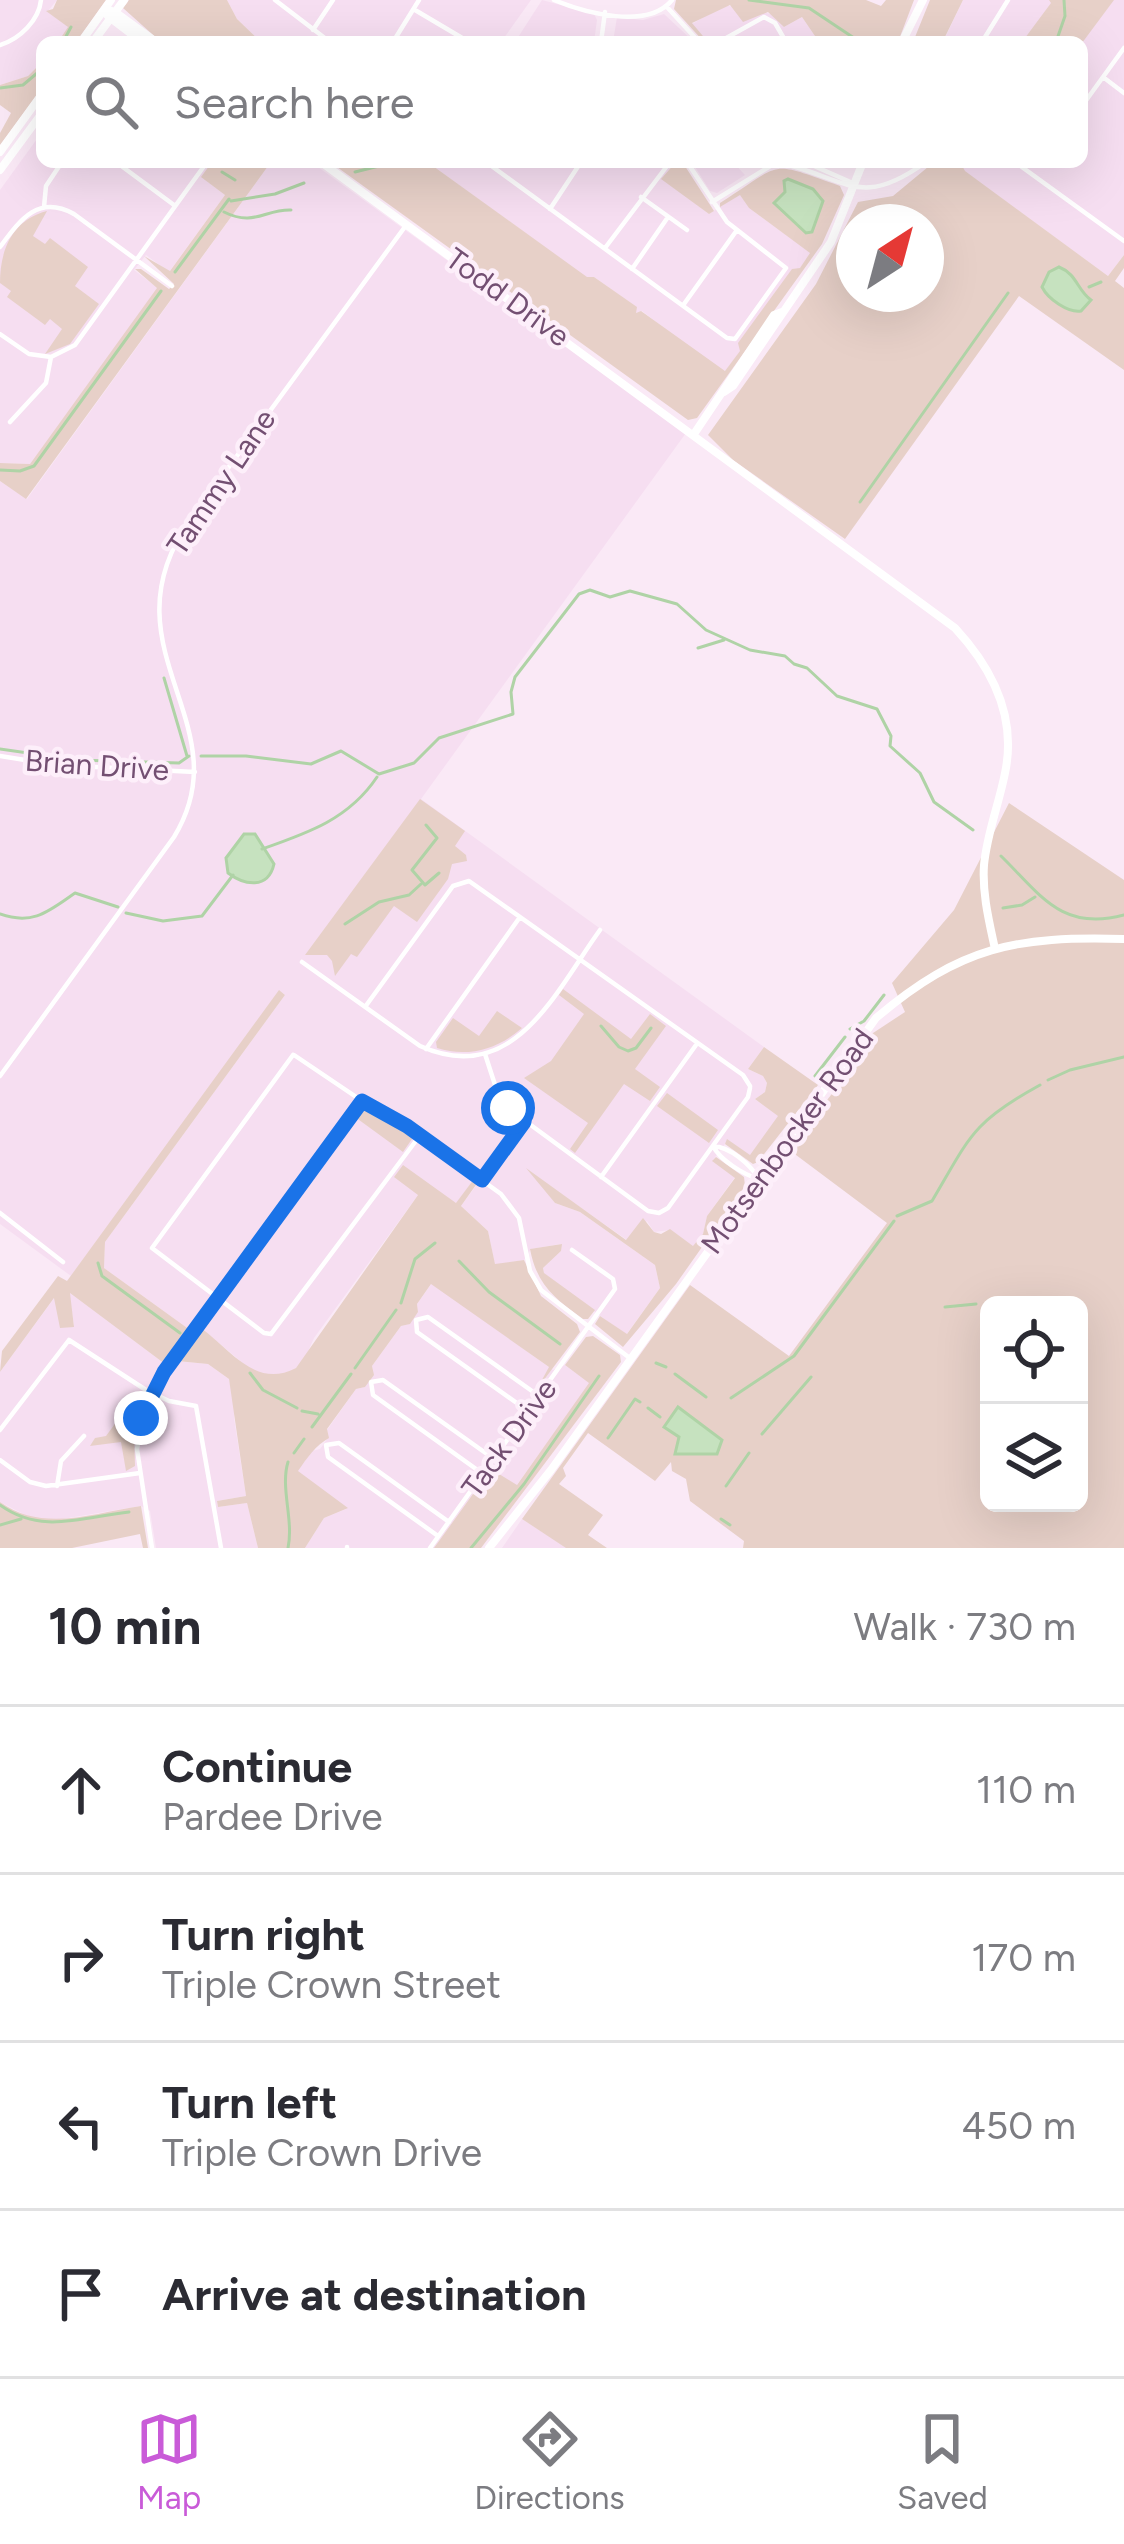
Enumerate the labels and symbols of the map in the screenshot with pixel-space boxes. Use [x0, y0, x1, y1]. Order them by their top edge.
north arrow [836, 204, 944, 312]
street label: Todd Drive [439, 240, 577, 354]
street label: Tammy Lane [159, 402, 283, 562]
street label: Brian Drive [24, 742, 170, 788]
street label: Motsenbocker Road [693, 1021, 881, 1261]
route start [481, 1081, 535, 1135]
street label: Tack Drive [454, 1371, 564, 1505]
route end [114, 1391, 168, 1445]

